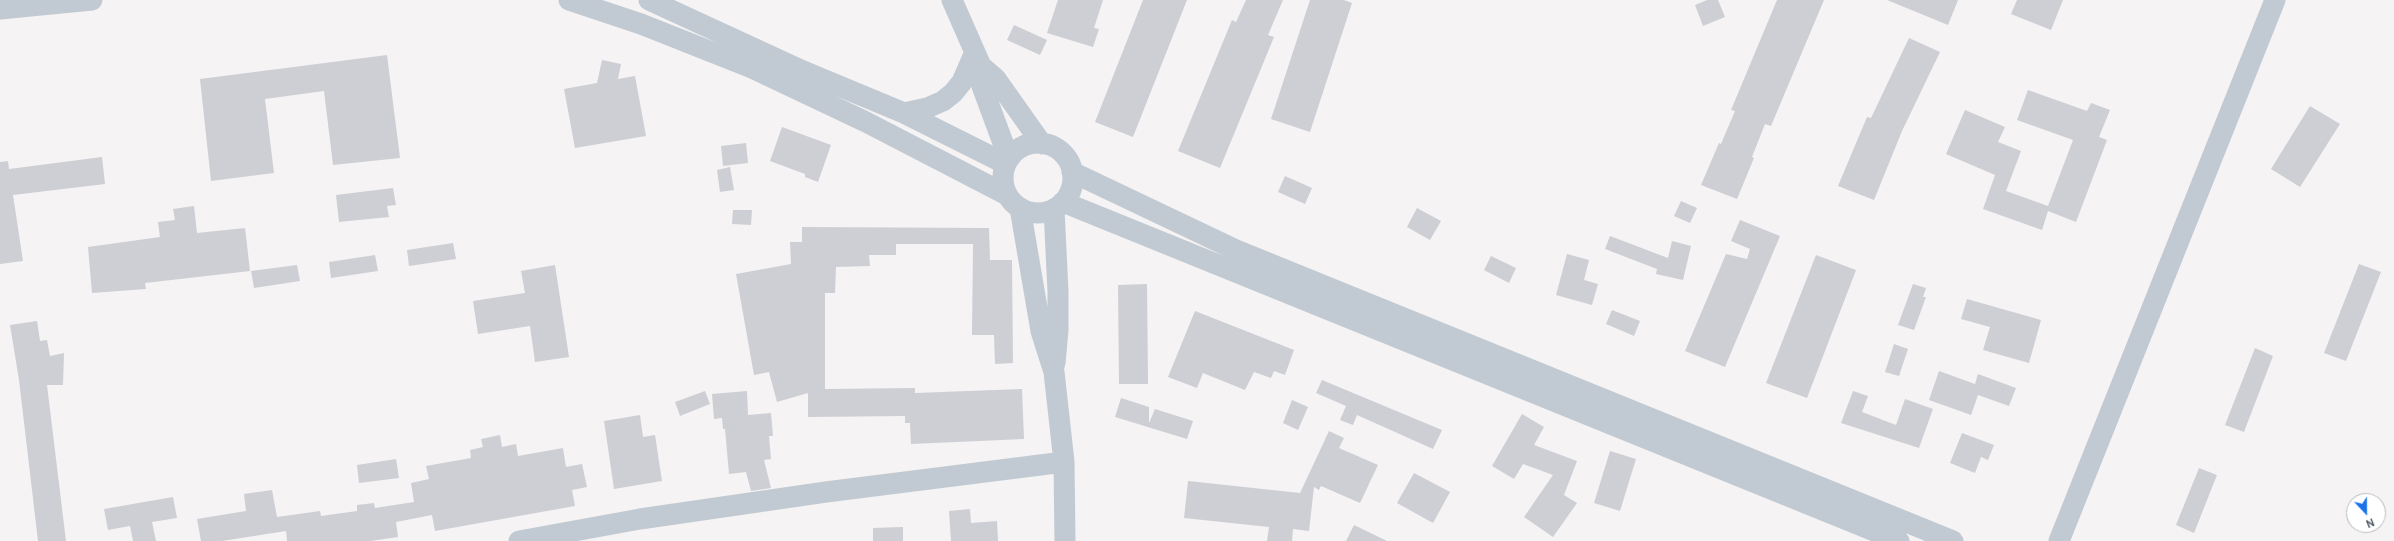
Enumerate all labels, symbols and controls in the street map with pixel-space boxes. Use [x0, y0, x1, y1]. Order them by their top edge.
north arrow [2346, 493, 2386, 533]
text: N [2364, 515, 2376, 531]

